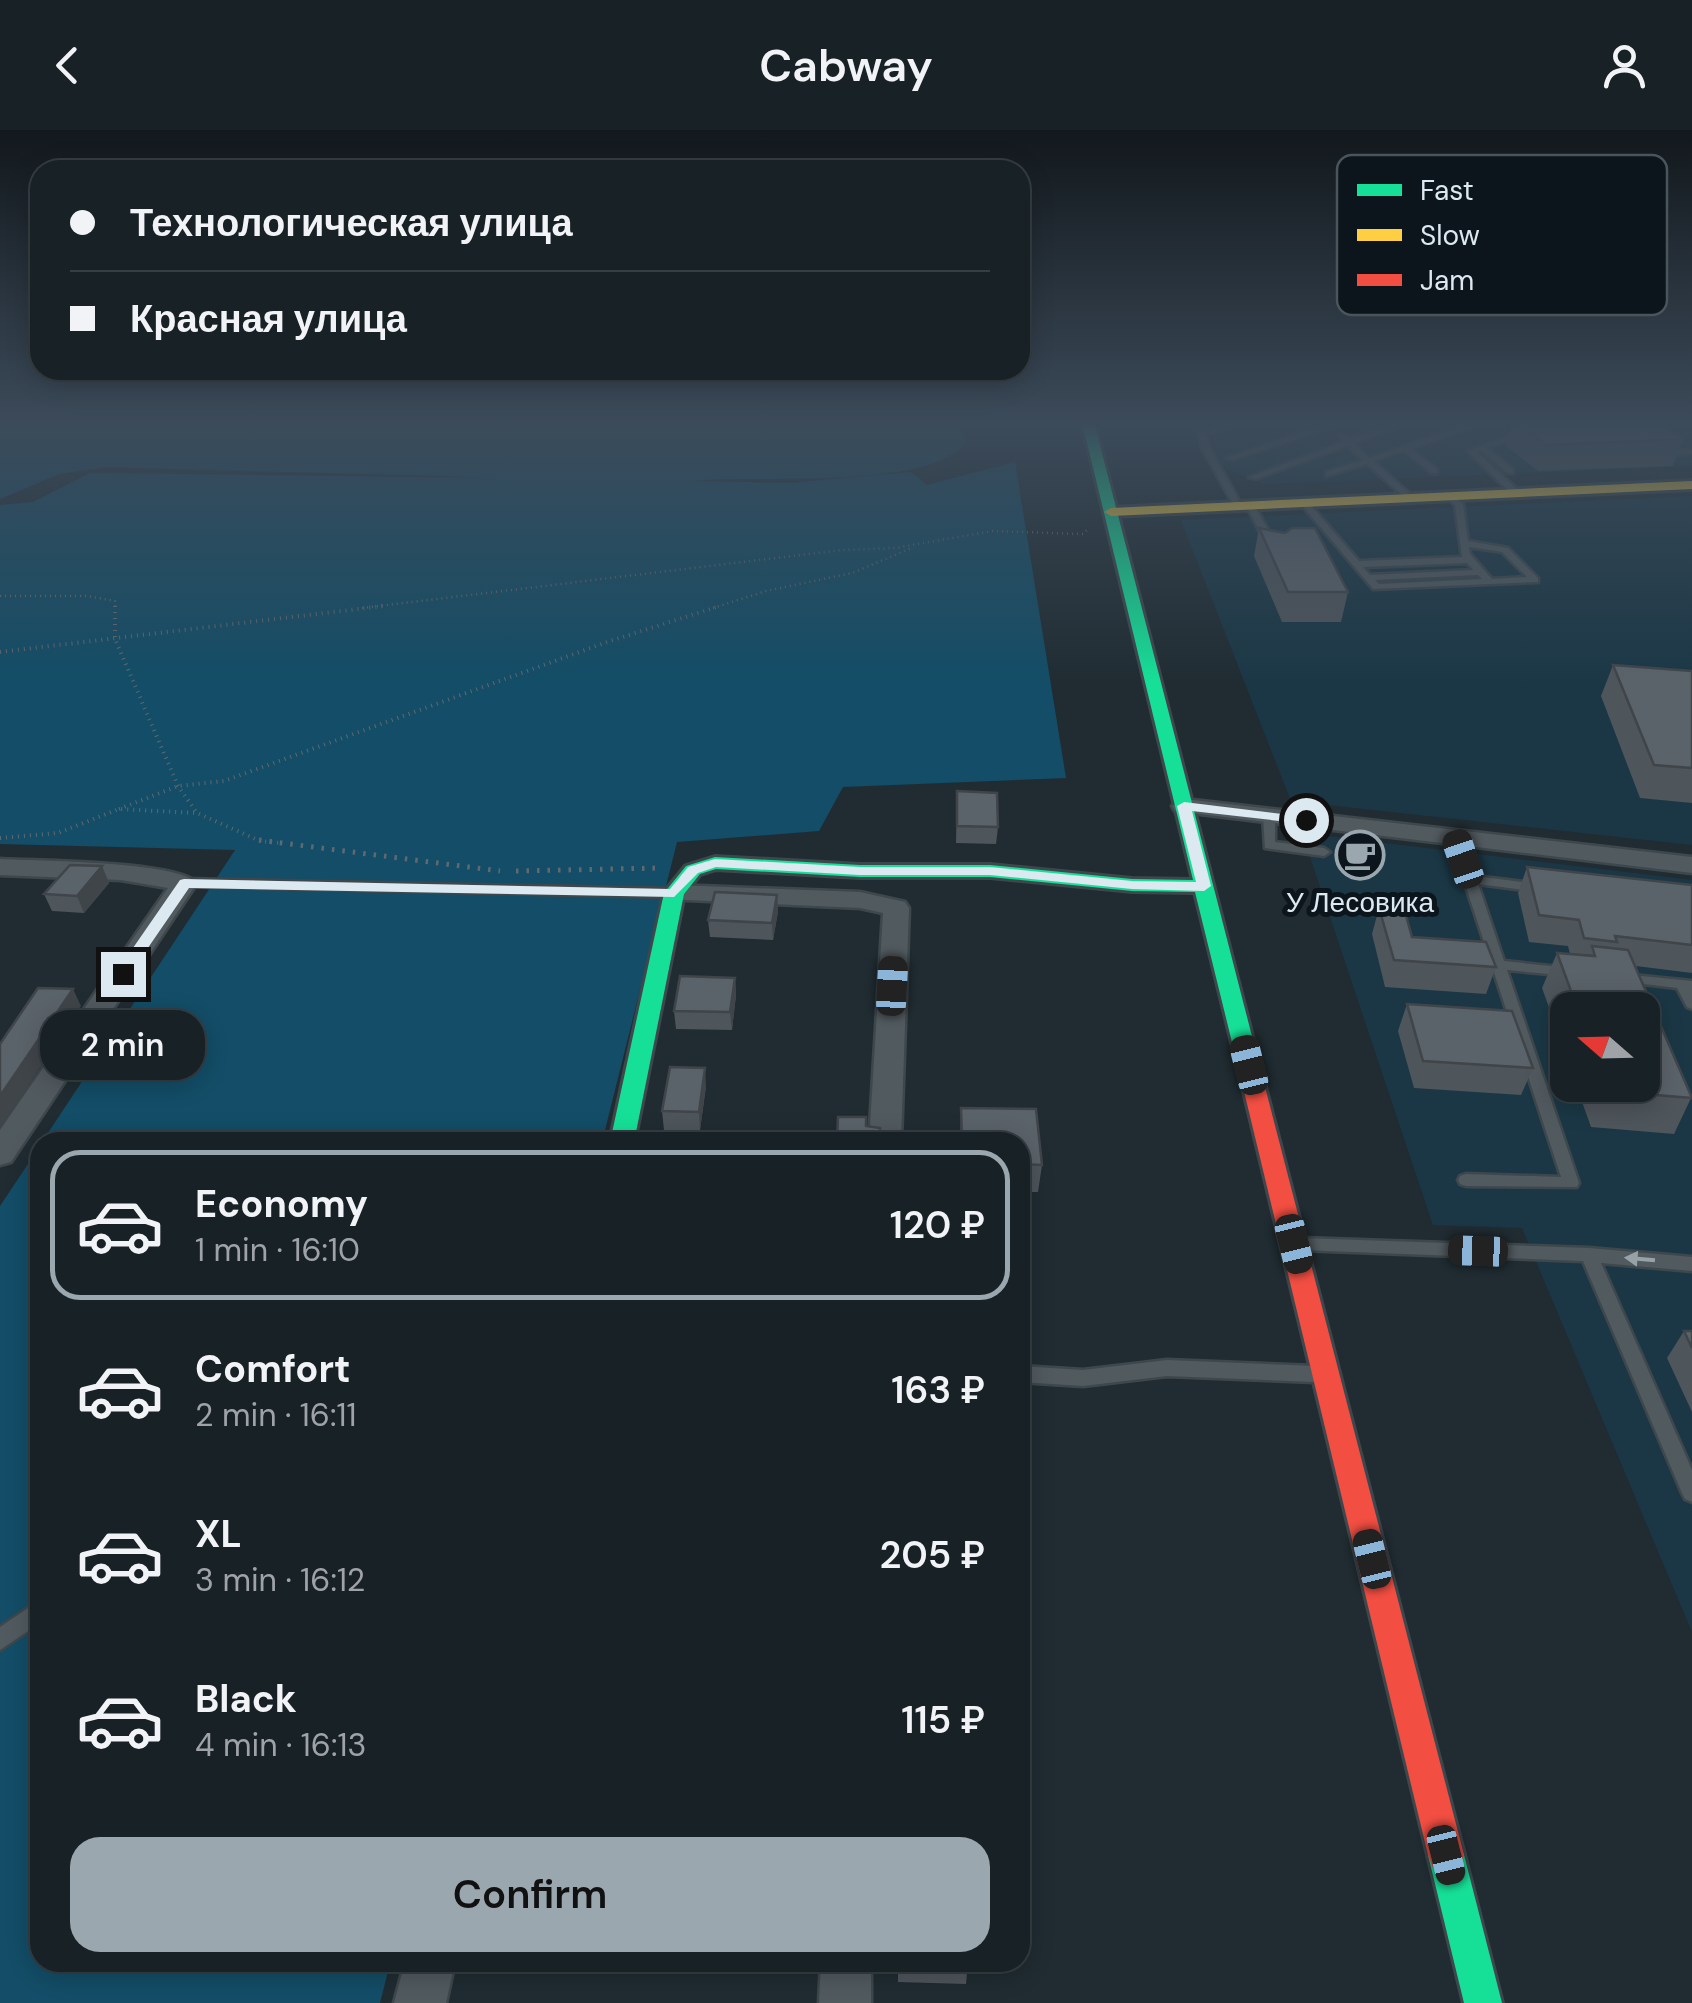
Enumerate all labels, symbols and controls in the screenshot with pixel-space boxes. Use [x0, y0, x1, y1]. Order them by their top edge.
text: Cabway [759, 36, 933, 95]
icon: back [40, 38, 95, 93]
icon: person [1597, 38, 1652, 93]
legend [1337, 155, 1667, 315]
text: Fast [1420, 172, 1474, 209]
text: Технологическая улица [130, 198, 573, 248]
text: Slow [1420, 217, 1480, 254]
text: Jam [1420, 262, 1474, 299]
text: Красная улица [130, 294, 407, 344]
route start [1284, 798, 1329, 843]
car [1439, 826, 1487, 892]
cafe icon: У Лесовика [1334, 829, 1386, 881]
place label: У Лесовика [1286, 884, 1434, 921]
route end [101, 952, 146, 997]
car [875, 955, 909, 1017]
north arrow [1550, 992, 1660, 1102]
map controls [1550, 992, 1660, 1102]
callout: 2 min [41, 1009, 206, 1079]
text: 2 min [81, 1024, 164, 1066]
car [1227, 1032, 1271, 1098]
text: Economy [195, 1179, 368, 1229]
icon: car [75, 1180, 165, 1270]
text: 120 ₽ [890, 1200, 985, 1250]
car [1272, 1211, 1316, 1277]
text: 1 min · 16:10 [195, 1229, 360, 1271]
car [1447, 1235, 1509, 1267]
one-way arrow [1624, 1251, 1656, 1267]
text: Comfort [195, 1344, 351, 1394]
icon: car [75, 1345, 165, 1435]
text: 163 ₽ [891, 1365, 985, 1415]
text: 2 min · 16:11 [195, 1394, 356, 1436]
text: XL [195, 1509, 242, 1559]
icon: car [75, 1510, 165, 1600]
car [1350, 1526, 1394, 1592]
text: 205 ₽ [880, 1530, 985, 1580]
text: 3 min · 16:12 [195, 1559, 365, 1601]
text: Black [195, 1674, 297, 1724]
icon: car [75, 1675, 165, 1765]
text: 115 ₽ [901, 1695, 985, 1745]
text: 4 min · 16:13 [195, 1724, 366, 1766]
car [1424, 1822, 1468, 1888]
button: Confirm [70, 1837, 990, 1952]

